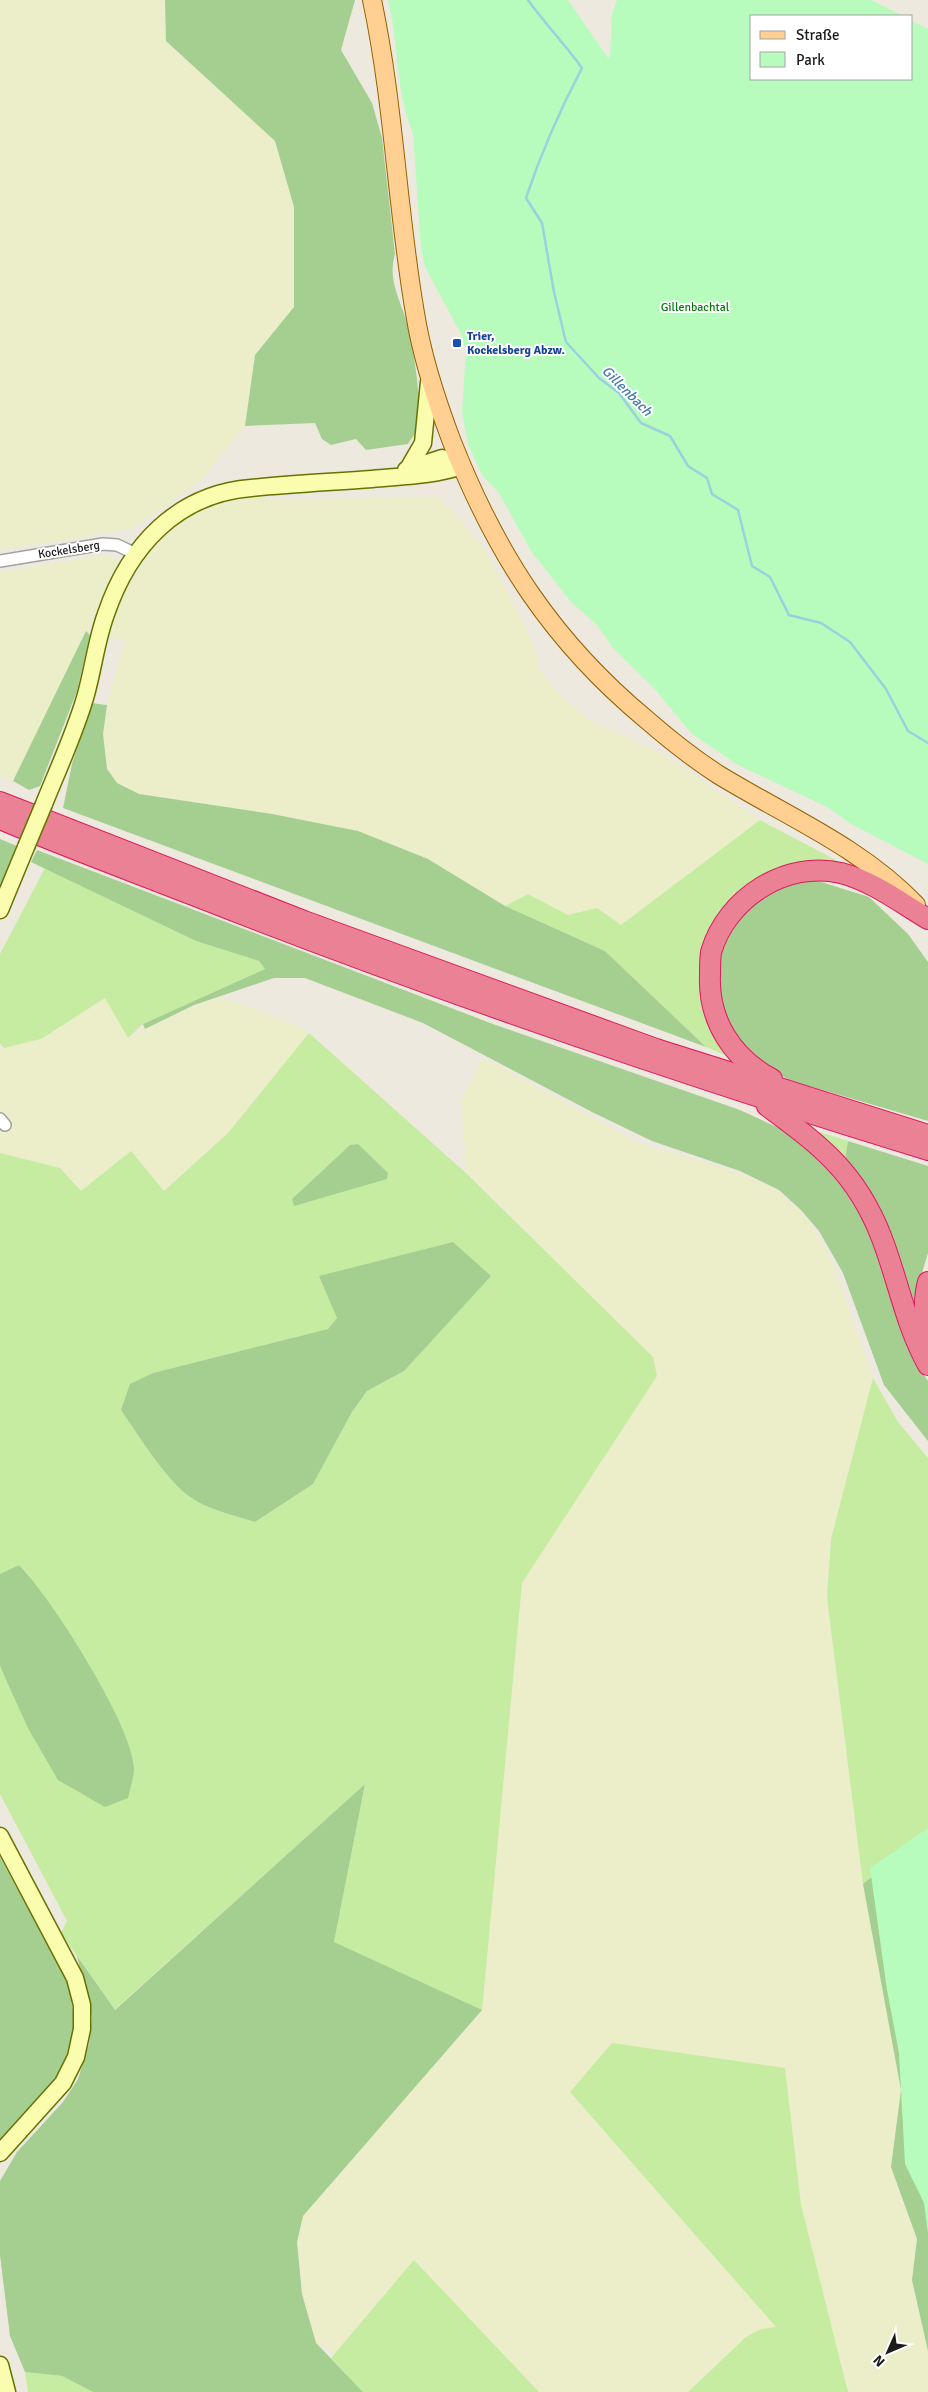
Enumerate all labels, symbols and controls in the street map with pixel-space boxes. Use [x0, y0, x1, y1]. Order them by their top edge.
legend [750, 15, 913, 80]
text: Straße [796, 26, 840, 44]
text: Park [796, 51, 825, 69]
park label: Gillenbachtal [661, 300, 730, 315]
place label: Trier, Kockelsberg Abzw. [467, 329, 565, 358]
marker: Trier, Kockelsberg Abzw. [451, 337, 463, 349]
water label: Gillenbach [598, 362, 656, 420]
street label: Kockelsberg [37, 538, 101, 562]
north arrow [863, 2327, 913, 2377]
text: N [870, 2351, 889, 2370]

